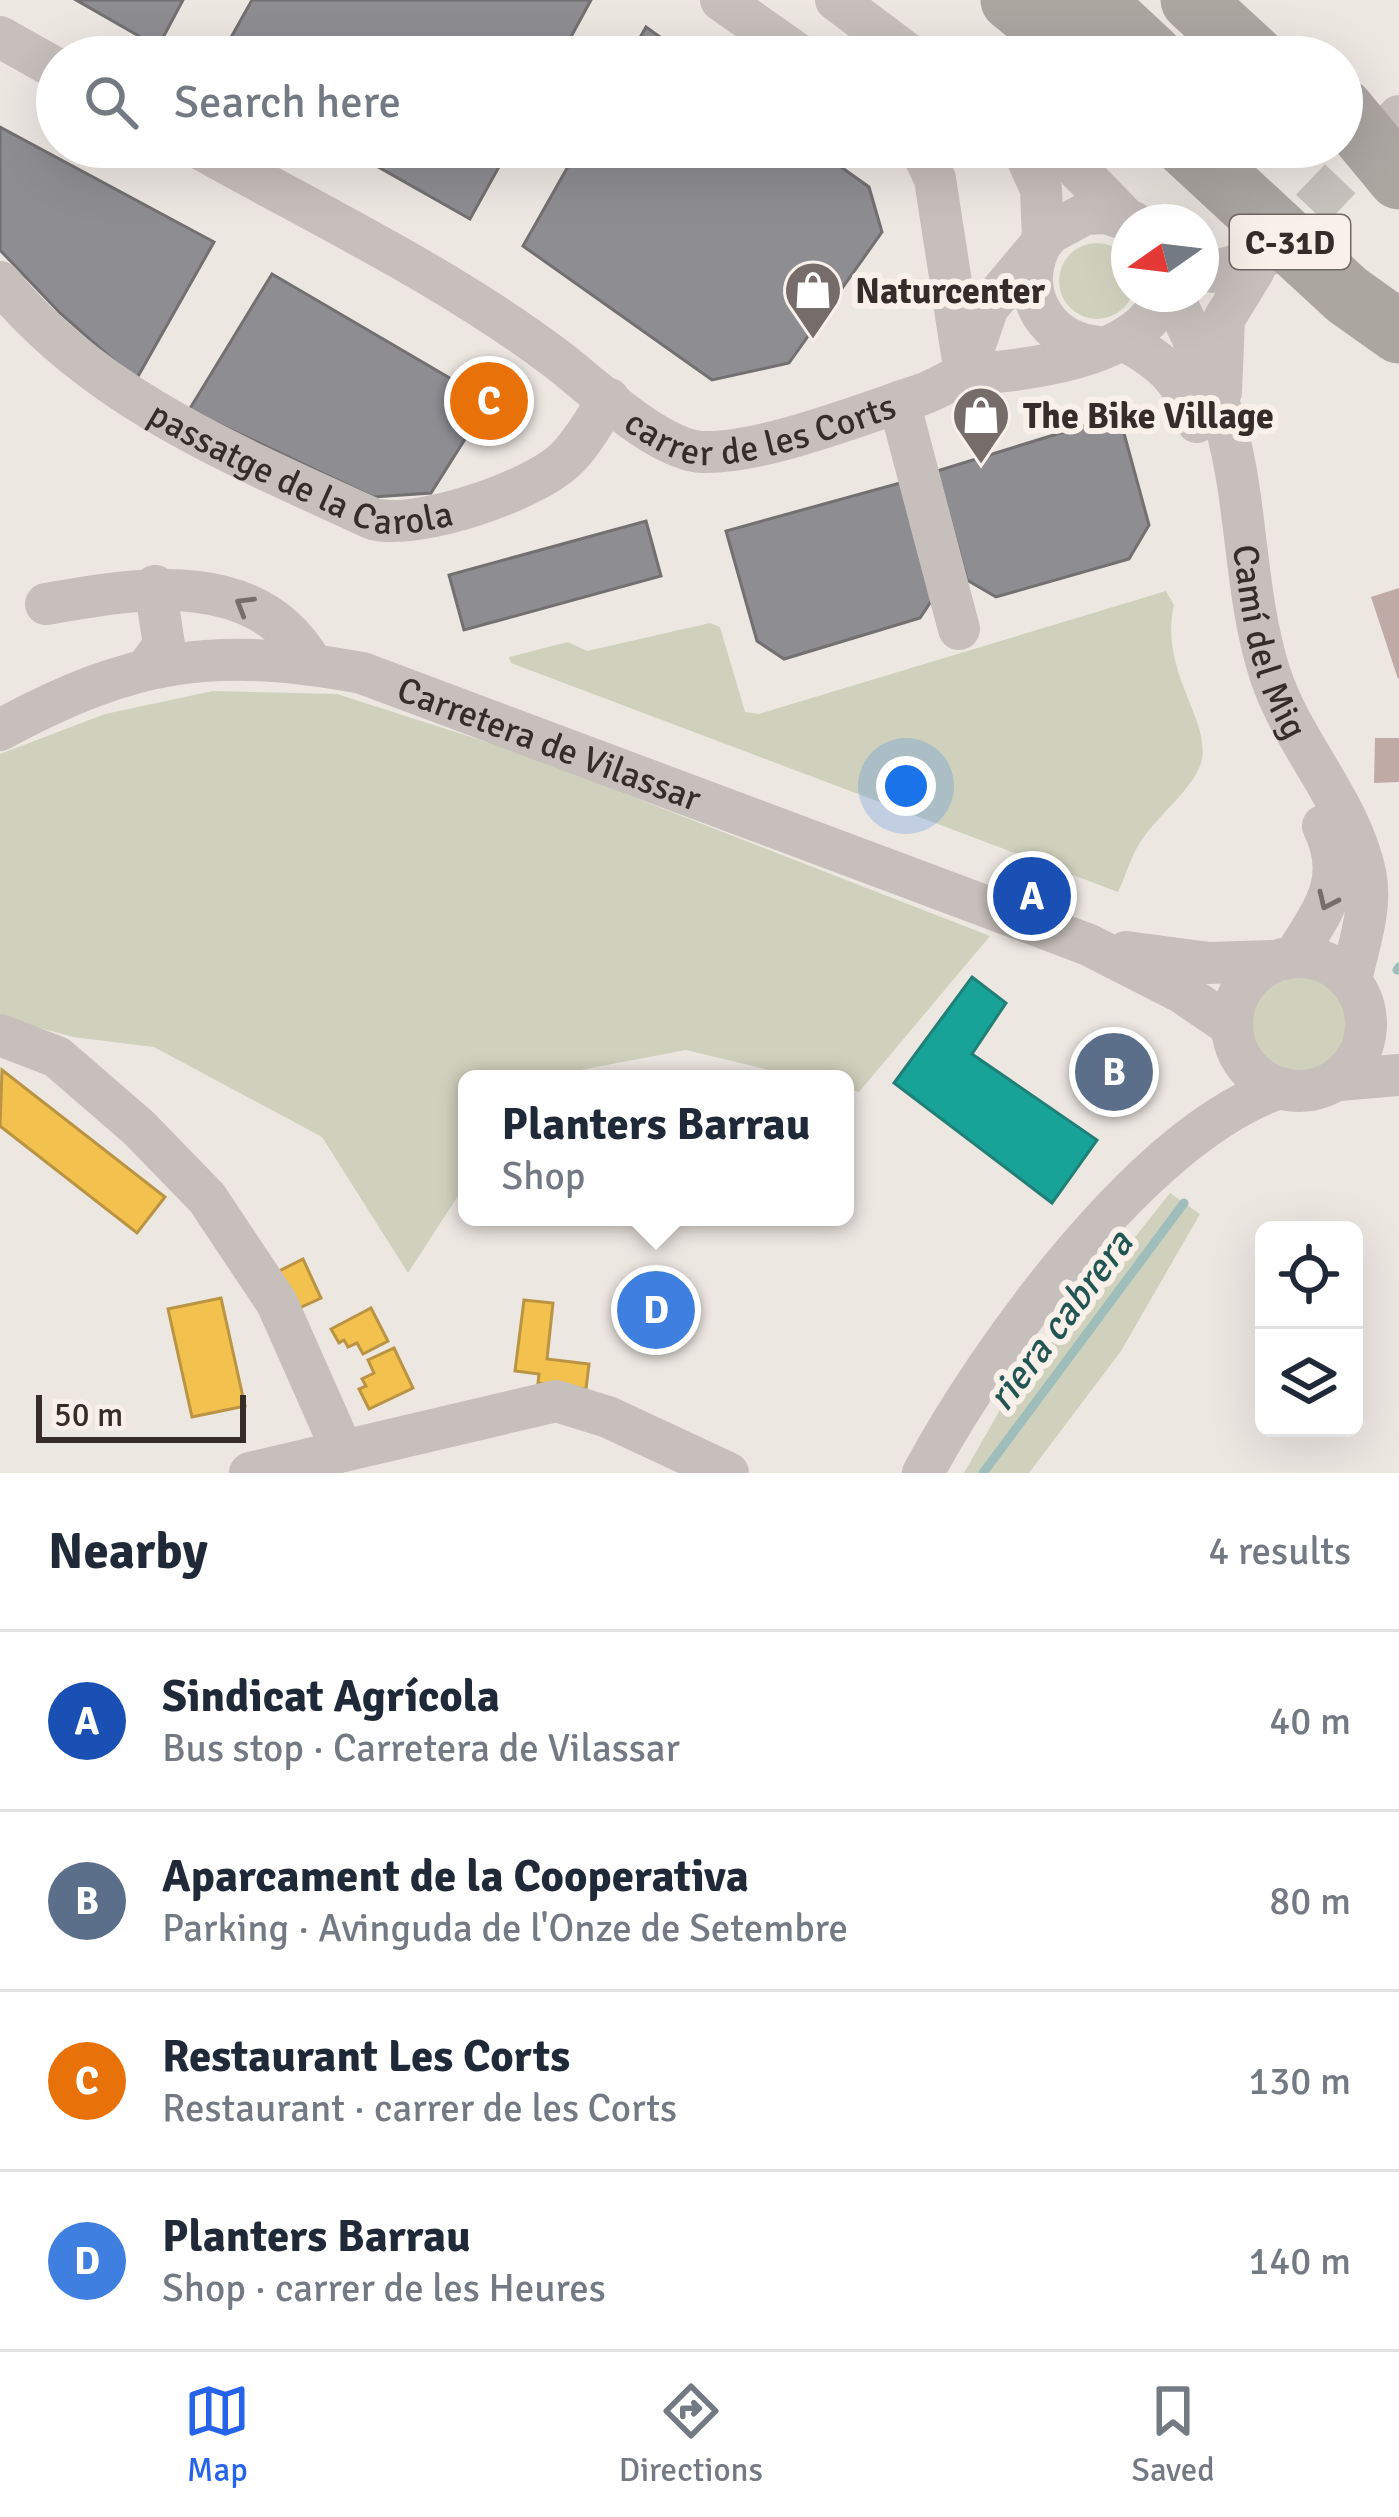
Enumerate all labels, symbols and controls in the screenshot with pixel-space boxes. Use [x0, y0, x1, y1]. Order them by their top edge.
search box [36, 36, 1363, 168]
icon: search [78, 69, 144, 135]
text: Search here [174, 75, 401, 130]
north arrow [1111, 204, 1219, 312]
road number: C-31D [1230, 215, 1350, 269]
shop icon: Naturcenter [782, 259, 844, 341]
place label: Naturcenter [855, 269, 1046, 314]
pin: C [450, 356, 528, 446]
street label: carrer de les Corts [623, 377, 903, 425]
text: carrer de les Corts [616, 384, 902, 476]
shop icon: The Bike Village [950, 384, 1012, 466]
street label: passatge de la Carola [140, 392, 457, 545]
place label: The Bike Village [1023, 394, 1274, 439]
street label: Camí del Mig [1222, 542, 1317, 747]
one-way arrow [235, 597, 257, 619]
street label: Carretera de Vilassar [391, 667, 708, 822]
your location [876, 756, 936, 816]
pin: A [993, 851, 1071, 941]
one-way arrow [1317, 889, 1341, 910]
pin: B [1075, 1027, 1153, 1117]
popup [458, 1070, 854, 1226]
text: Planters Barrau [502, 1097, 810, 1152]
text: Shop [502, 1152, 585, 1200]
water label: riera cabrera [976, 1220, 1144, 1420]
map controls [1255, 1221, 1363, 1437]
button: locate [1255, 1221, 1363, 1329]
pin: D [617, 1265, 695, 1355]
button: layers [1255, 1329, 1363, 1437]
scale bar [36, 1389, 246, 1442]
text: 50 m [54, 1395, 123, 1436]
text: Nearby [48, 1520, 208, 1583]
text: 4 results [1208, 1527, 1351, 1575]
text: Sindicat Agrícola [162, 1669, 500, 1724]
text: A [75, 1697, 99, 1745]
text: 40 m [1269, 1697, 1351, 1745]
text: Bus stop · Carretera de Vilassar [162, 1724, 680, 1772]
text: Aparcament de la Cooperativa [162, 1849, 749, 1904]
text: B [75, 1877, 99, 1925]
text: 80 m [1269, 1877, 1351, 1925]
text: Parking · Avinguda de l'Onze de Setembre [162, 1904, 848, 1952]
text: Restaurant Les Corts [162, 2029, 570, 2084]
text: C [75, 2057, 99, 2105]
text: 130 m [1248, 2057, 1351, 2105]
text: Restaurant · carrer de les Corts [162, 2084, 677, 2132]
text: Planters Barrau [162, 2209, 471, 2264]
text: D [74, 2237, 100, 2285]
text: 140 m [1248, 2237, 1351, 2285]
text: Shop · carrer de les Heures [162, 2264, 606, 2312]
tab: Map [184, 2378, 250, 2491]
tab: Directions [619, 2378, 763, 2491]
tab: Saved [1132, 2378, 1215, 2491]

